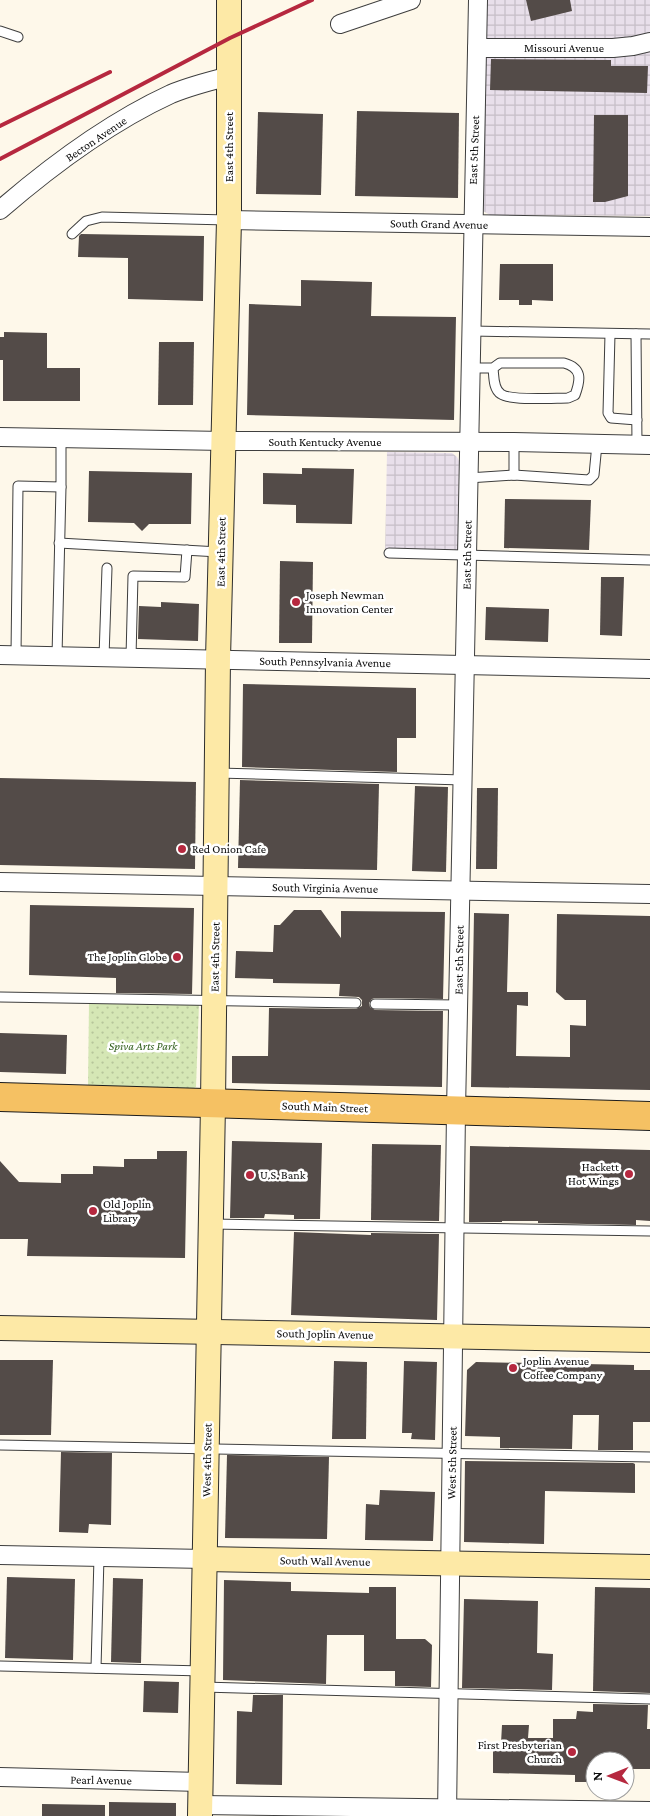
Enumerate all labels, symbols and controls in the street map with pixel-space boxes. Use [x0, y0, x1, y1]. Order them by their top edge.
street label: Missouri Avenue [524, 41, 604, 55]
street label: East 4th Street [222, 111, 236, 182]
street label: Becton Avenue [63, 113, 129, 165]
street label: East 5th Street [466, 114, 482, 185]
street label: South Grand Avenue [390, 216, 488, 232]
street label: South Kentucky Avenue [269, 435, 382, 449]
street label: East 4th Street [213, 516, 229, 587]
street label: East 5th Street [459, 519, 475, 590]
place label: Joseph Newman Innovation Center [305, 588, 394, 616]
marker: Joseph Newman Innovation Center [290, 596, 302, 608]
street label: South Pennsylvania Avenue [259, 654, 391, 670]
place label: Red Onion Cafe [192, 842, 266, 856]
marker: Red Onion Cafe [176, 843, 188, 855]
street label: South Virginia Avenue [272, 880, 378, 896]
street label: East 4th Street [207, 921, 223, 992]
street label: East 5th Street [451, 924, 467, 995]
place label: The Joplin Globe [88, 950, 167, 964]
marker: The Joplin Globe [171, 951, 183, 963]
park label: Spiva Arts Park [109, 1039, 178, 1053]
street label: South Main Street [282, 1099, 369, 1116]
place label: Hackett Hot Wings [568, 1160, 620, 1188]
place label: U.S. Bank [260, 1168, 306, 1182]
marker: Hackett Hot Wings [623, 1168, 635, 1180]
marker: U.S. Bank [244, 1169, 256, 1181]
place label: Old Joplin Library [103, 1197, 152, 1225]
marker: Old Joplin Library [87, 1205, 99, 1217]
street label: South Joplin Avenue [277, 1326, 373, 1342]
place label: Joplin Avenue Coffee Company [522, 1354, 603, 1382]
marker: Joplin Avenue Coffee Company [507, 1362, 519, 1374]
street label: West 4th Street [199, 1422, 215, 1497]
street label: West 5th Street [444, 1425, 460, 1500]
street label: South Wall Avenue [280, 1553, 370, 1569]
place label: First Presbyterian Church [478, 1738, 563, 1766]
marker: First Presbyterian Church [566, 1746, 578, 1758]
north arrow [585, 1751, 635, 1801]
text: N [589, 1771, 605, 1781]
street label: Pearl Avenue [70, 1772, 132, 1788]

